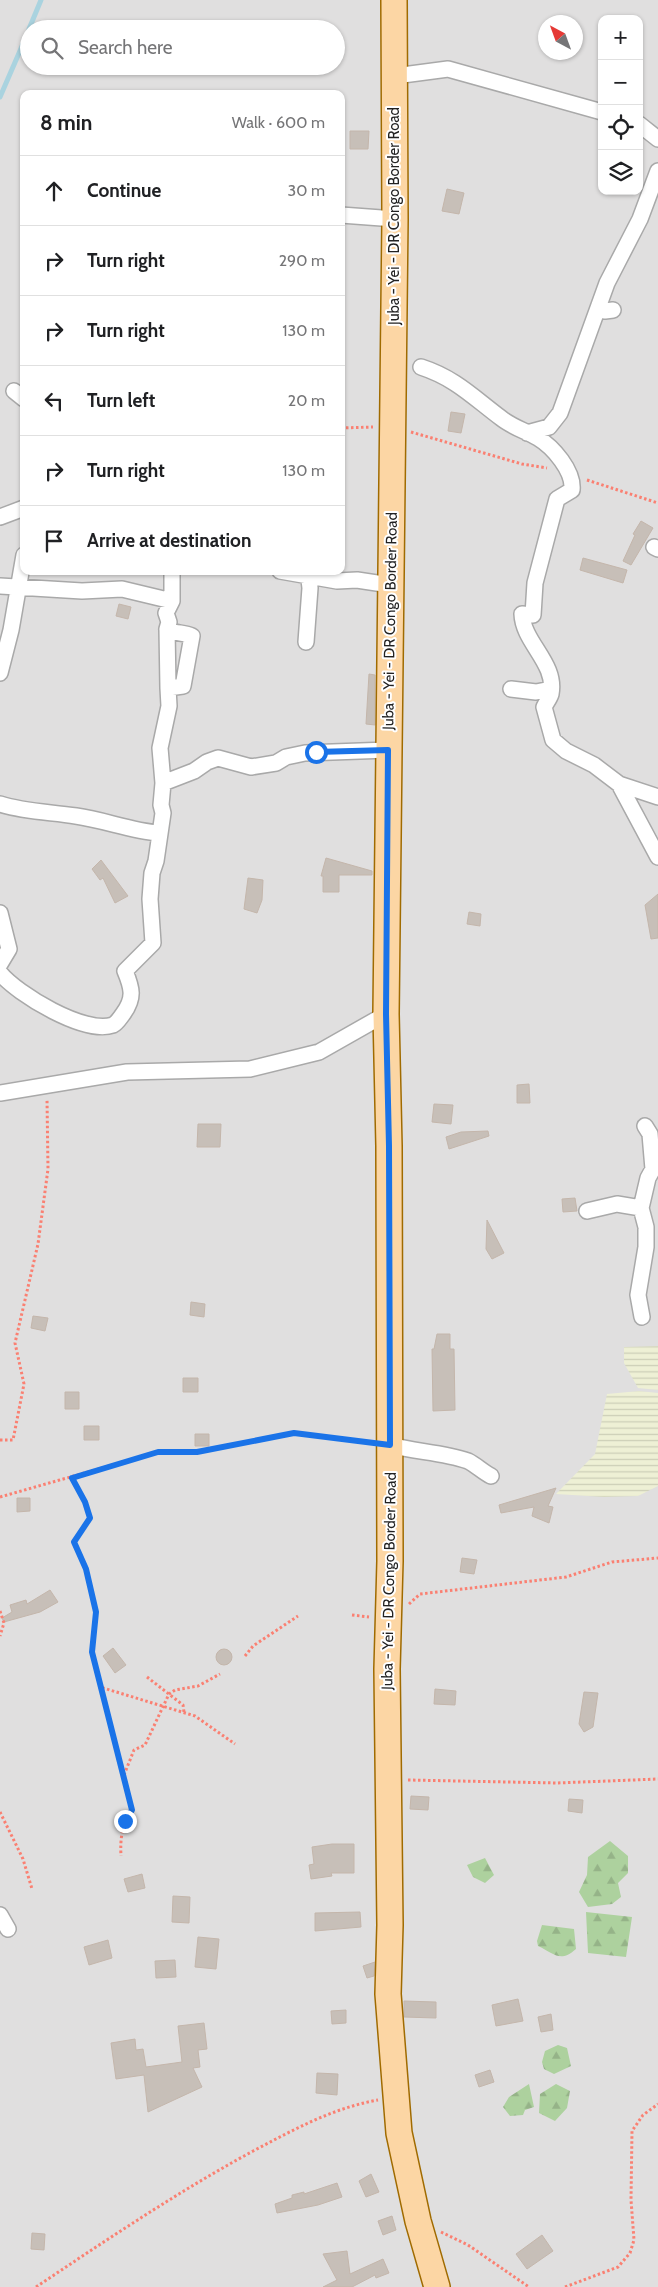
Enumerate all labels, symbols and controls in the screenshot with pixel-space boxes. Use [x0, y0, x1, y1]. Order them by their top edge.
north arrow [538, 15, 583, 60]
map controls [598, 15, 643, 195]
button: + [598, 15, 643, 60]
search box [20, 20, 345, 75]
icon: search [38, 34, 66, 62]
text: Search here [78, 36, 172, 59]
button: − [598, 60, 643, 105]
button: locate [598, 105, 643, 150]
street label: Juba - Yei - DR Congo Border Road [385, 107, 403, 326]
text: 8 min [40, 110, 92, 135]
text: Walk · 600 m [232, 113, 325, 132]
button: layers [598, 150, 643, 195]
icon: ahead [40, 177, 68, 205]
text: Continue [87, 179, 161, 202]
text: 30 m [288, 181, 325, 200]
icon: right [40, 247, 68, 275]
text: Turn right [87, 249, 165, 272]
text: 290 m [279, 251, 325, 270]
icon: right [40, 317, 68, 345]
text: Turn right [87, 319, 165, 342]
text: 130 m [282, 321, 325, 340]
icon: left [40, 387, 68, 415]
text: Turn left [87, 389, 155, 412]
text: 20 m [288, 391, 325, 410]
icon: right [40, 457, 68, 485]
text: Turn right [87, 459, 165, 482]
text: 130 m [282, 461, 325, 480]
street label: Juba - Yei - DR Congo Border Road [379, 512, 401, 731]
icon: arrive [40, 527, 68, 555]
text: Arrive at destination [87, 529, 251, 552]
route start [305, 741, 328, 764]
street label: Juba - Yei - DR Congo Border Road [378, 1472, 400, 1691]
route end [114, 1810, 137, 1833]

